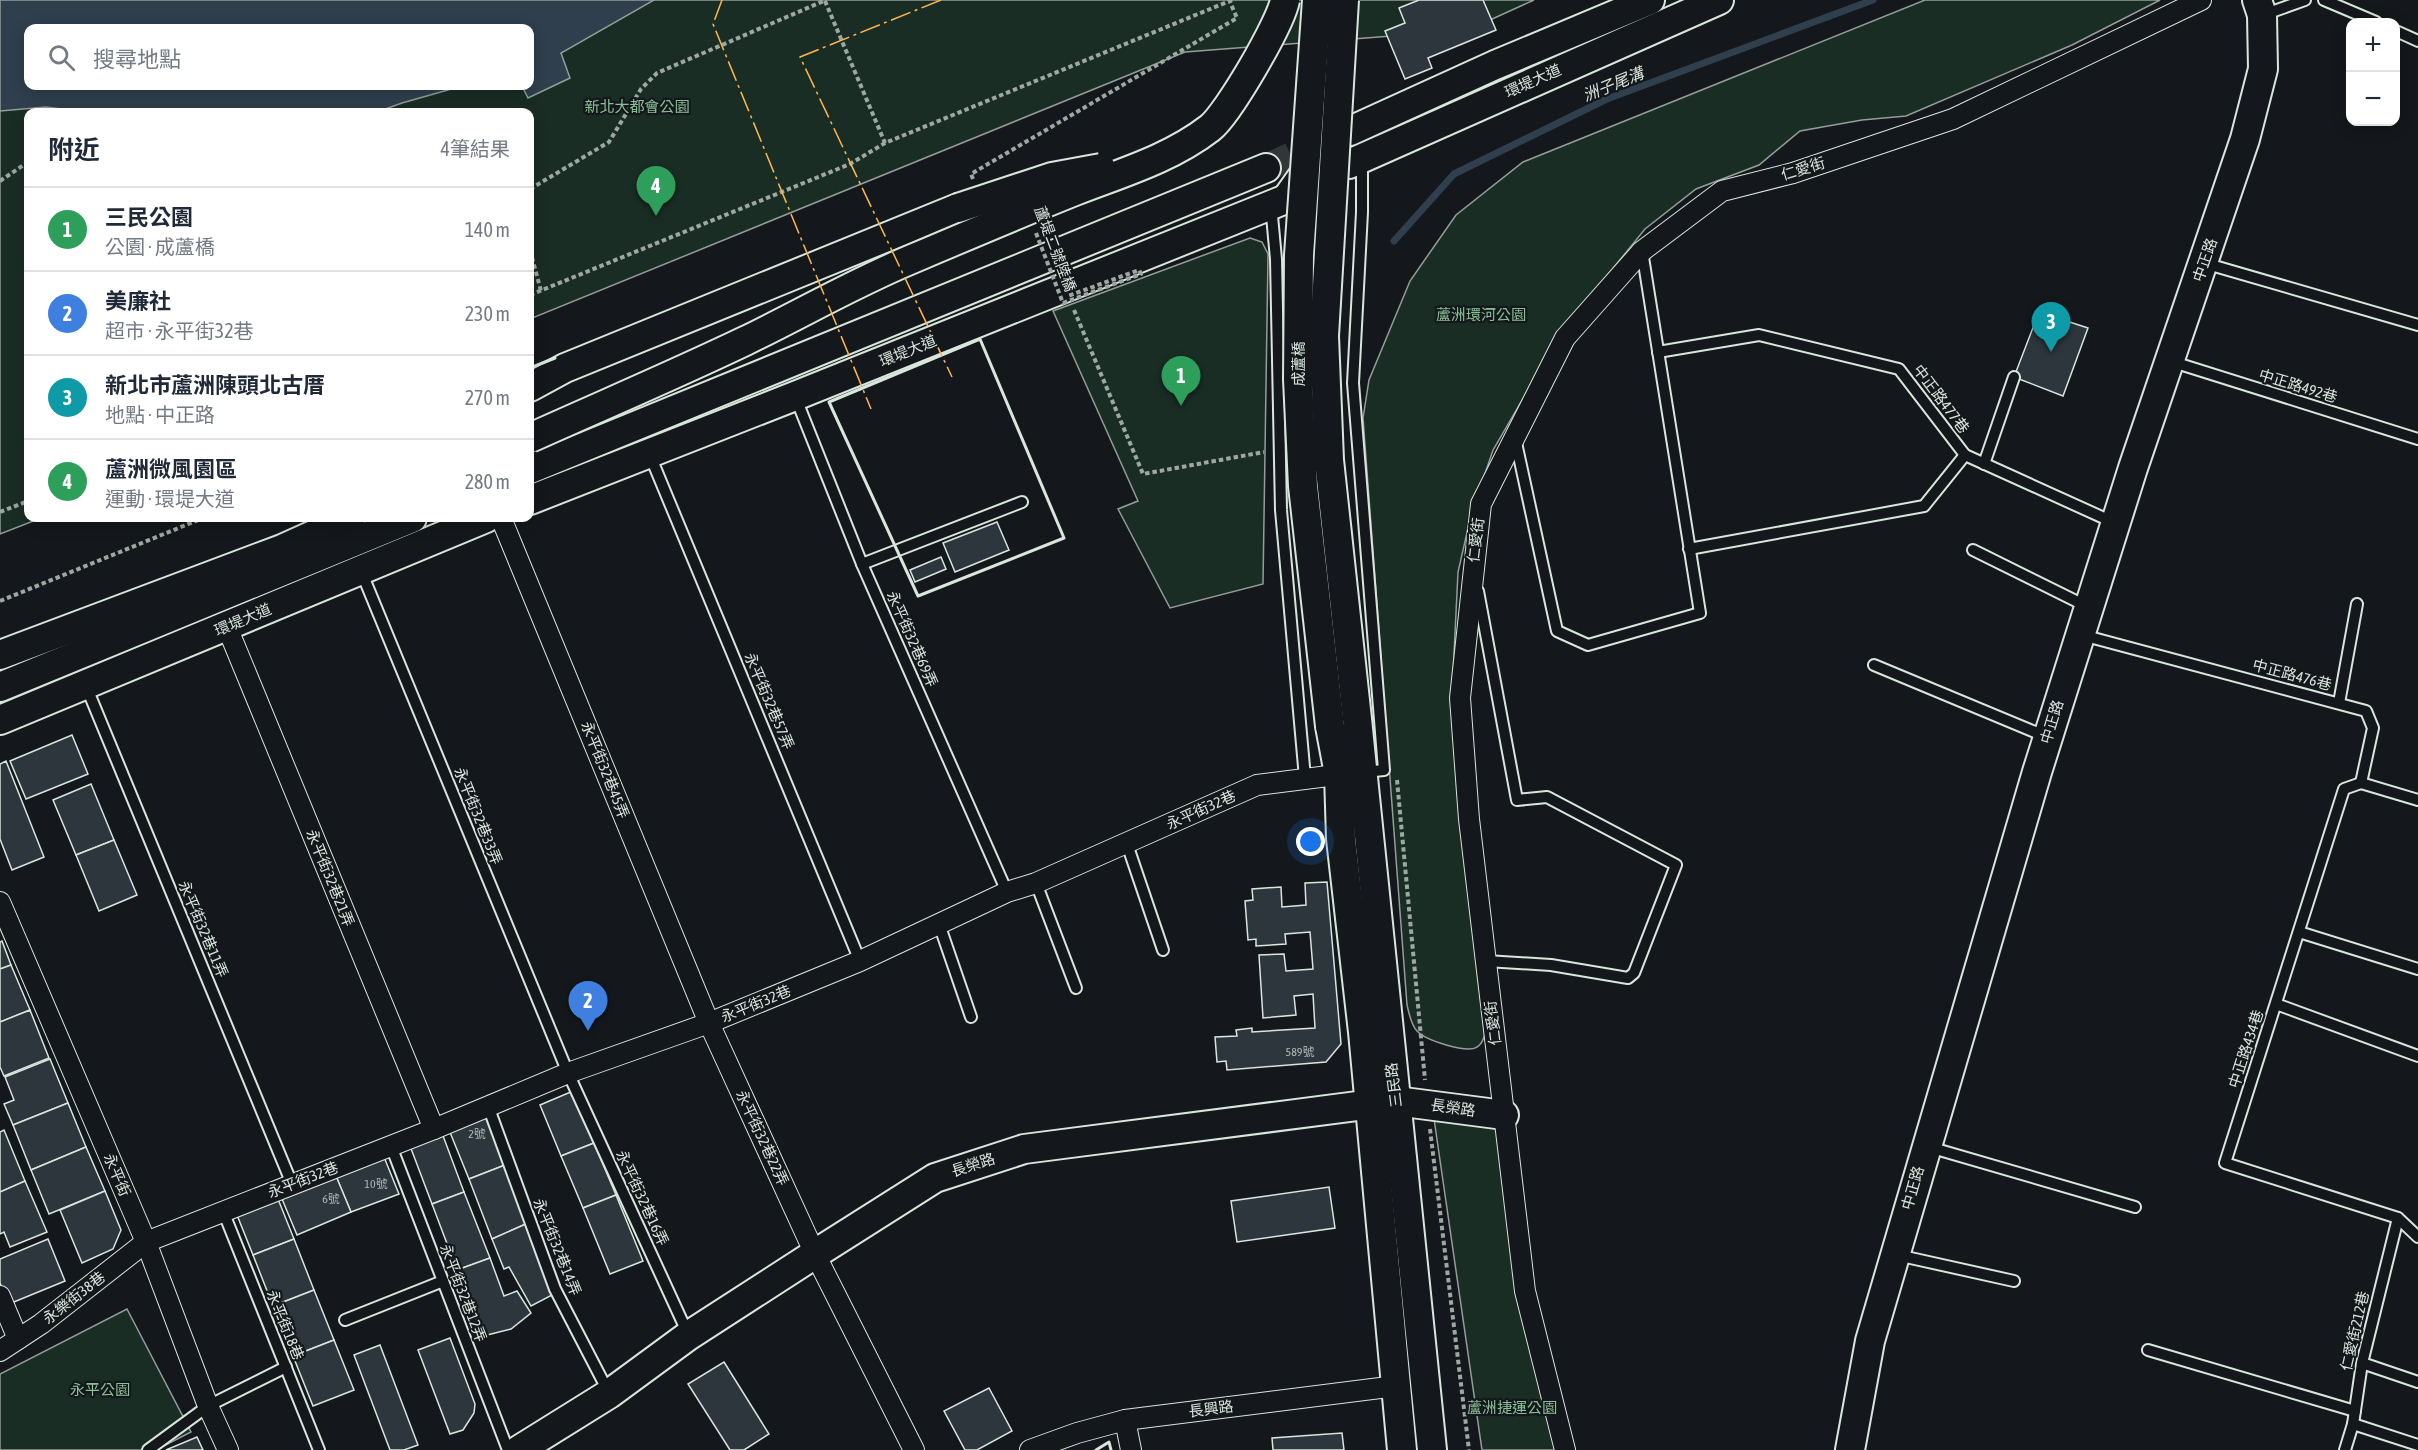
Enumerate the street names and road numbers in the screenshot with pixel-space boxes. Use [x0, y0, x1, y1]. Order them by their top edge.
street label: 環堤大道 [1502, 61, 1564, 101]
street label: 仁愛街 [1779, 154, 1827, 183]
street label: 蘆堤二號陸橋 [1031, 204, 1080, 294]
street label: 中正路 [2189, 236, 2220, 284]
street label: 環堤大道 [877, 331, 939, 370]
street label: 成蘆橋 [1290, 341, 1307, 387]
street label: 中正路477巷 [1910, 361, 1973, 436]
street label: 中正路492巷 [2257, 366, 2339, 406]
street label: 仁愛街 [1464, 517, 1487, 563]
street label: 永平街32巷69弄 [884, 588, 941, 689]
street label: 環堤大道 [212, 600, 274, 639]
street label: 永平街32巷57弄 [741, 650, 797, 752]
street label: 中正路476巷 [2251, 656, 2334, 693]
street label: 中正路 [2037, 698, 2066, 746]
street label: 永平街32巷45弄 [578, 719, 633, 821]
street label: 永平街32巷33弄 [451, 765, 506, 867]
street label: 永平街32巷 [1163, 787, 1238, 832]
street label: 永平街32巷21弄 [303, 827, 358, 929]
street label: 永平街32巷11弄 [175, 878, 231, 980]
street label: 永平街32巷 [718, 982, 793, 1025]
street label: 仁愛街 [1481, 1000, 1504, 1046]
street label: 中正路434巷 [2225, 1008, 2266, 1090]
street label: 三民路 [1382, 1062, 1405, 1108]
street label: 永平街32巷22弄 [733, 1087, 792, 1188]
street label: 長榮路 [1430, 1096, 1477, 1119]
street label: 永平街32巷16弄 [613, 1147, 672, 1248]
street label: 長榮路 [949, 1149, 997, 1180]
street label: 永平街 [101, 1151, 134, 1199]
street label: 永平街32巷 [265, 1158, 340, 1201]
street label: 中正路 [1898, 1164, 1927, 1212]
street label: 永平街32巷14弄 [530, 1196, 585, 1298]
street label: 永平街32巷12弄 [437, 1242, 490, 1344]
street label: 永樂街38巷 [39, 1268, 108, 1327]
street label: 永平街18巷 [264, 1287, 307, 1362]
street label: 仁愛街212巷 [2337, 1289, 2372, 1372]
street label: 長興路 [1188, 1397, 1234, 1420]

